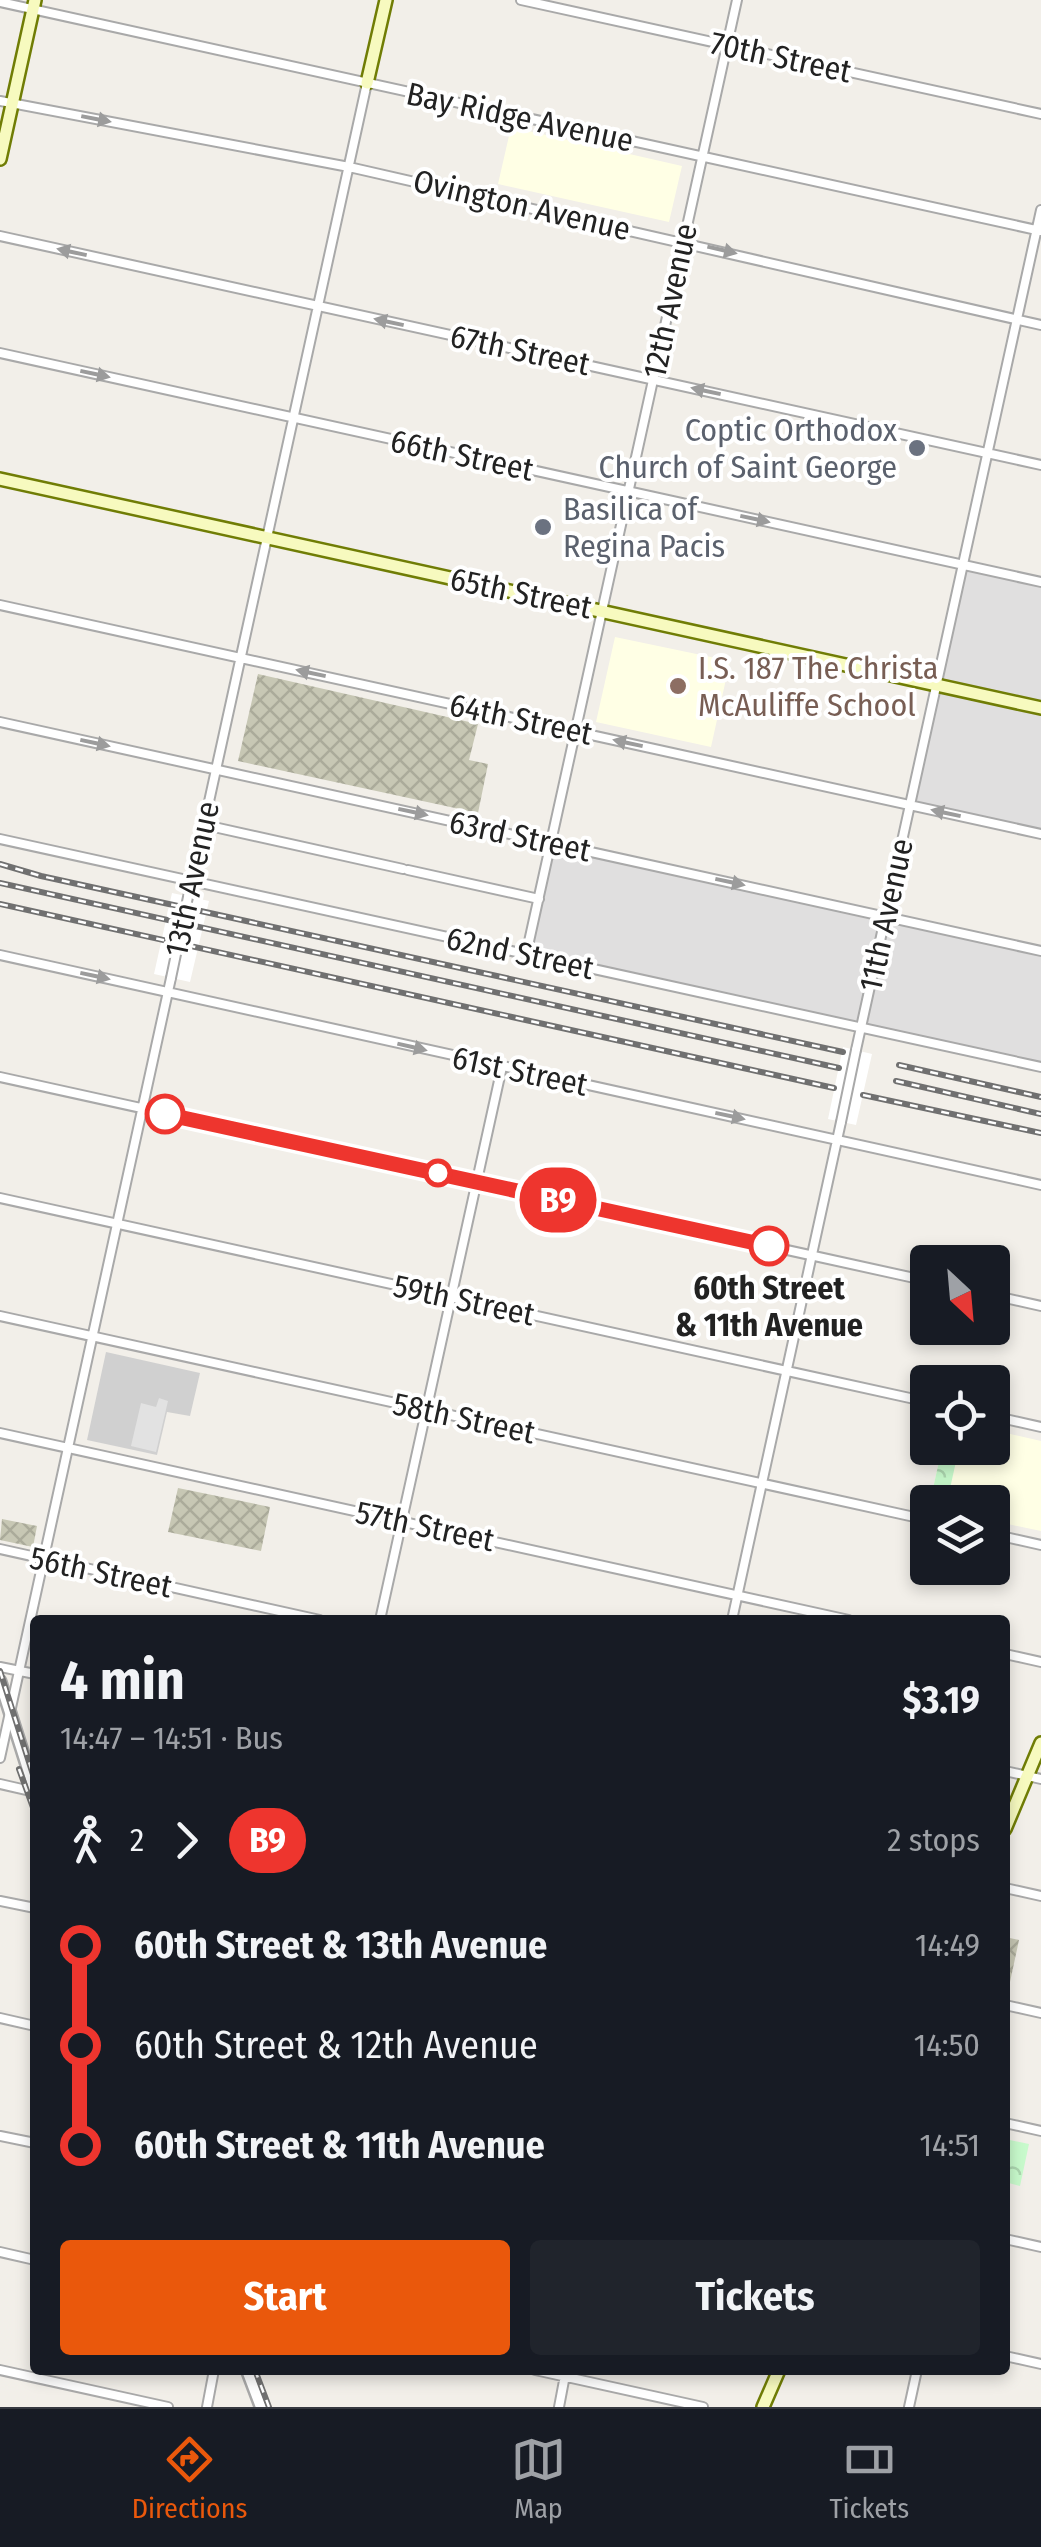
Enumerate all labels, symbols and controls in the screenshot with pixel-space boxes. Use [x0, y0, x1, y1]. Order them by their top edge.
street label: 70th Street [707, 24, 855, 91]
street label: Bay Ridge Avenue [403, 74, 637, 160]
one-way arrow [81, 112, 112, 127]
street label: Ovington Avenue [410, 162, 634, 248]
street label: 12th Avenue [635, 220, 705, 382]
one-way arrow [56, 243, 87, 259]
one-way arrow [707, 243, 738, 258]
one-way arrow [373, 313, 404, 329]
street label: 67th Street [447, 317, 594, 383]
one-way arrow [80, 367, 111, 382]
one-way arrow [691, 383, 722, 399]
place label: Coptic Orthodox Church of Saint George [598, 411, 897, 486]
street label: 66th Street [387, 421, 538, 489]
marker: Coptic Orthodox Church of Saint George [906, 437, 928, 459]
place label: Basilica of Regina Pacis [563, 490, 725, 565]
one-way arrow [739, 512, 770, 527]
marker: Basilica of Regina Pacis [532, 516, 554, 538]
street label: 65th Street [447, 559, 596, 627]
place label: I.S. 187 The Christa McAuliffe School [698, 649, 939, 724]
one-way arrow [295, 665, 326, 680]
marker: I.S. 187 The Christa McAuliffe School [667, 675, 689, 697]
street label: 64th Street [446, 685, 596, 753]
one-way arrow [80, 735, 111, 751]
one-way arrow [612, 735, 643, 750]
street label: 13th Avenue [157, 798, 227, 960]
street label: 63rd Street [446, 802, 595, 870]
one-way arrow [398, 805, 429, 821]
one-way arrow [930, 805, 961, 820]
street label: 11th Avenue [851, 835, 921, 995]
one-way arrow [715, 875, 746, 891]
street label: 62nd Street [443, 919, 598, 987]
one-way arrow [80, 969, 111, 985]
street label: 61st Street [449, 1038, 592, 1104]
one-way arrow [397, 1040, 428, 1055]
unlabelled marker [146, 1095, 184, 1133]
one-way arrow [715, 1109, 746, 1125]
unlabelled marker [425, 1160, 451, 1186]
line badge: B9 [513, 1168, 603, 1232]
text: B9 [540, 1179, 576, 1221]
marker: 60th Street & 11th Avenue [750, 1227, 788, 1265]
north arrow [910, 1245, 1010, 1345]
map controls [910, 1245, 1010, 1585]
street label: 59th Street [390, 1267, 539, 1334]
place label: 60th Street & 11th Avenue [675, 1269, 863, 1344]
button: locate [910, 1365, 1010, 1465]
street label: 58th Street [390, 1384, 539, 1452]
button: layers [910, 1485, 1010, 1585]
street label: 57th Street [352, 1493, 498, 1559]
street label: 56th Street [27, 1538, 176, 1606]
text: 4 min [60, 1648, 185, 1714]
text: $3.19 [902, 1677, 980, 1723]
text: 14:47 – 14:51 · Bus [60, 1719, 283, 1757]
icon: walk [60, 1813, 115, 1868]
icon: forward [159, 1813, 214, 1868]
text: B9 [249, 1819, 286, 1861]
text: 2 [130, 1821, 144, 1859]
text: 2 stops [887, 1821, 980, 1859]
text: 60th Street & 13th Avenue [134, 1922, 547, 1968]
text: 14:49 [915, 1926, 980, 1964]
text: 60th Street & 12th Avenue [134, 2022, 538, 2068]
text: 14:50 [914, 2026, 980, 2064]
text: 60th Street & 11th Avenue [134, 2122, 545, 2168]
text: 14:51 [920, 2126, 980, 2164]
button: Start [60, 2240, 510, 2355]
button: Tickets [530, 2240, 980, 2355]
tab: Directions [132, 2432, 248, 2525]
tab: Map [511, 2432, 566, 2525]
tab: Tickets [829, 2432, 909, 2525]

